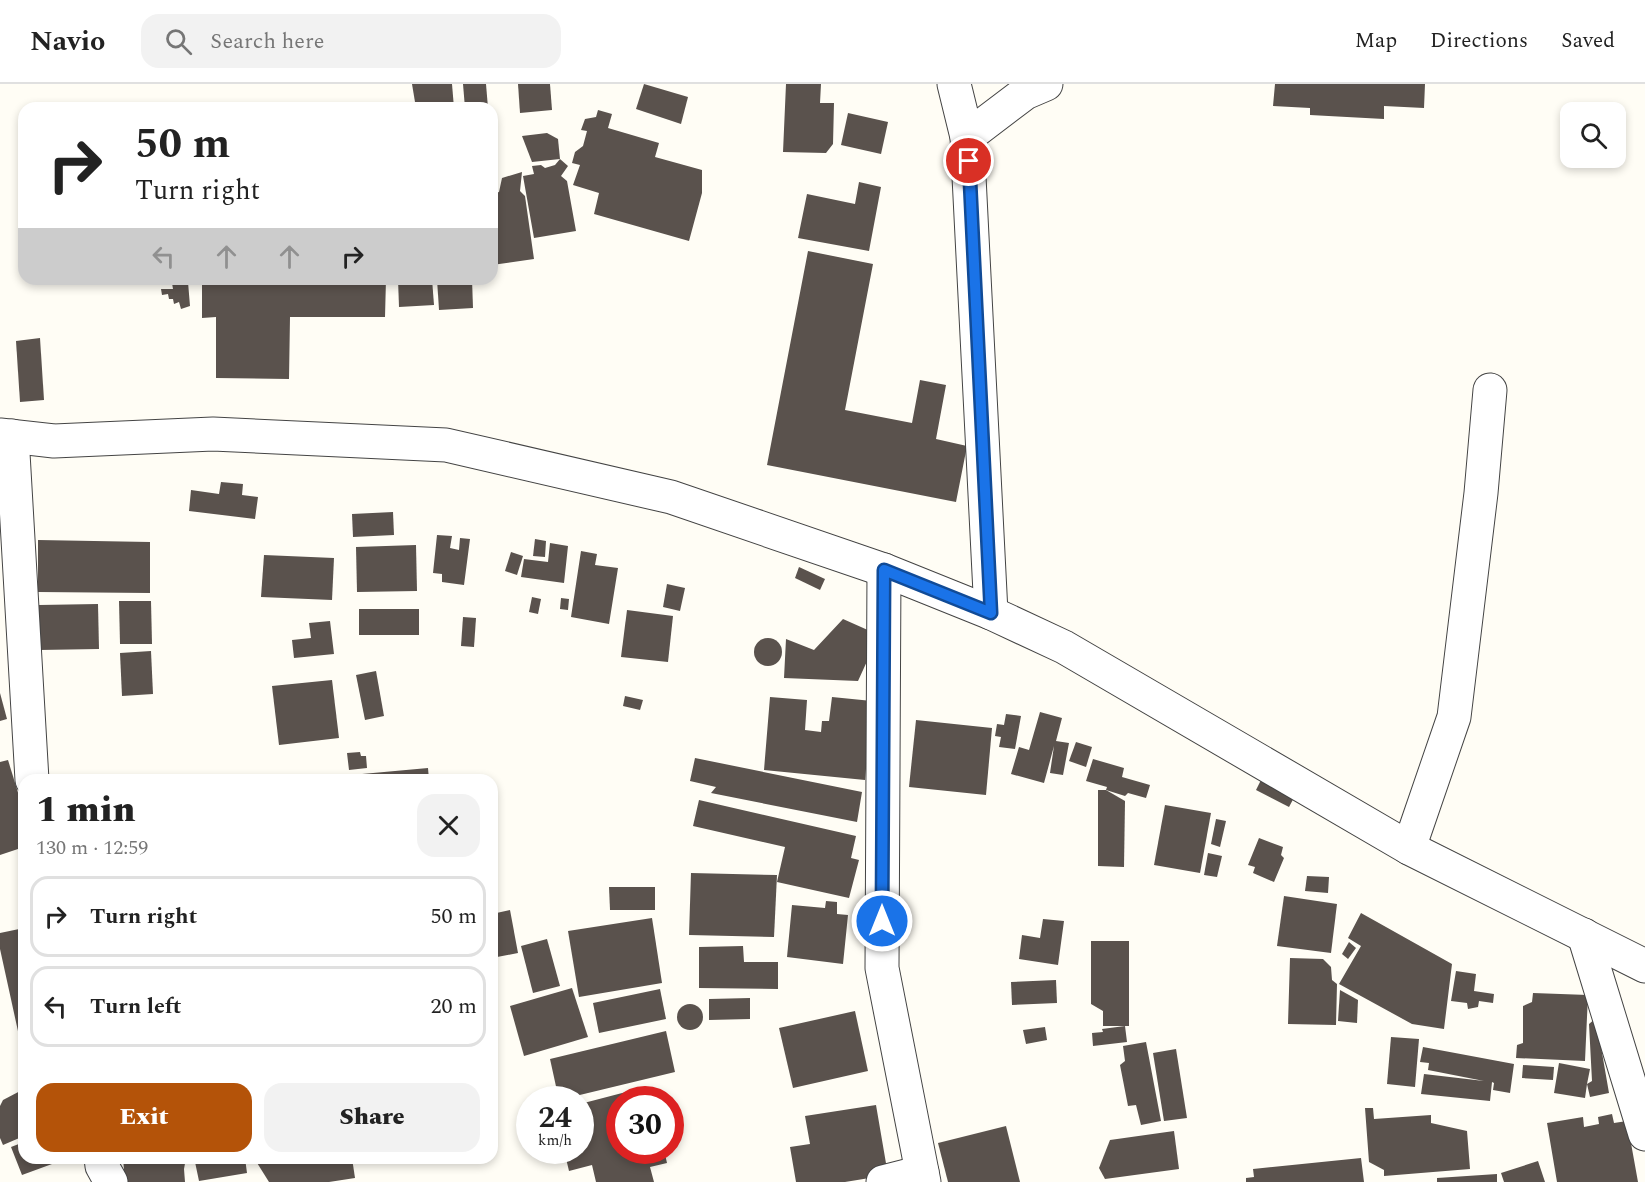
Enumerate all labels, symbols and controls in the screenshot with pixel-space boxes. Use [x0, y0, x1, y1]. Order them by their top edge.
search box [141, 14, 561, 68]
text: Navio [30, 20, 105, 63]
icon: search [162, 25, 195, 58]
text: Search here [210, 25, 324, 58]
text: Map [1355, 25, 1397, 57]
text: Directions [1430, 25, 1528, 57]
text: Saved [1561, 25, 1615, 57]
map controls [1560, 102, 1626, 168]
button: search [1560, 102, 1626, 168]
text: 50 m [135, 113, 230, 176]
icon: right [36, 126, 114, 204]
pin [943, 135, 994, 186]
icon: arrive [952, 144, 985, 177]
text: Turn right [135, 170, 260, 212]
icon: left [147, 240, 180, 273]
icon: ahead [210, 240, 243, 273]
icon: ahead [273, 240, 306, 273]
icon: right [336, 240, 369, 273]
text: 1 min [36, 783, 136, 838]
button: close [417, 794, 480, 857]
text: 130 m · 12:59 [36, 833, 148, 863]
position arrow [850, 889, 914, 953]
icon: right [39, 900, 72, 933]
text: Turn right [90, 900, 197, 933]
text: 50 m [431, 900, 477, 933]
icon: left [39, 990, 72, 1023]
text: Turn left [90, 990, 182, 1023]
text: 20 m [431, 990, 477, 1023]
button: Exit [36, 1083, 252, 1152]
button: Share [264, 1083, 480, 1152]
speed limit sign: 30 [606, 1086, 684, 1164]
text: 24 [538, 1095, 572, 1141]
text: km/h [538, 1129, 572, 1152]

